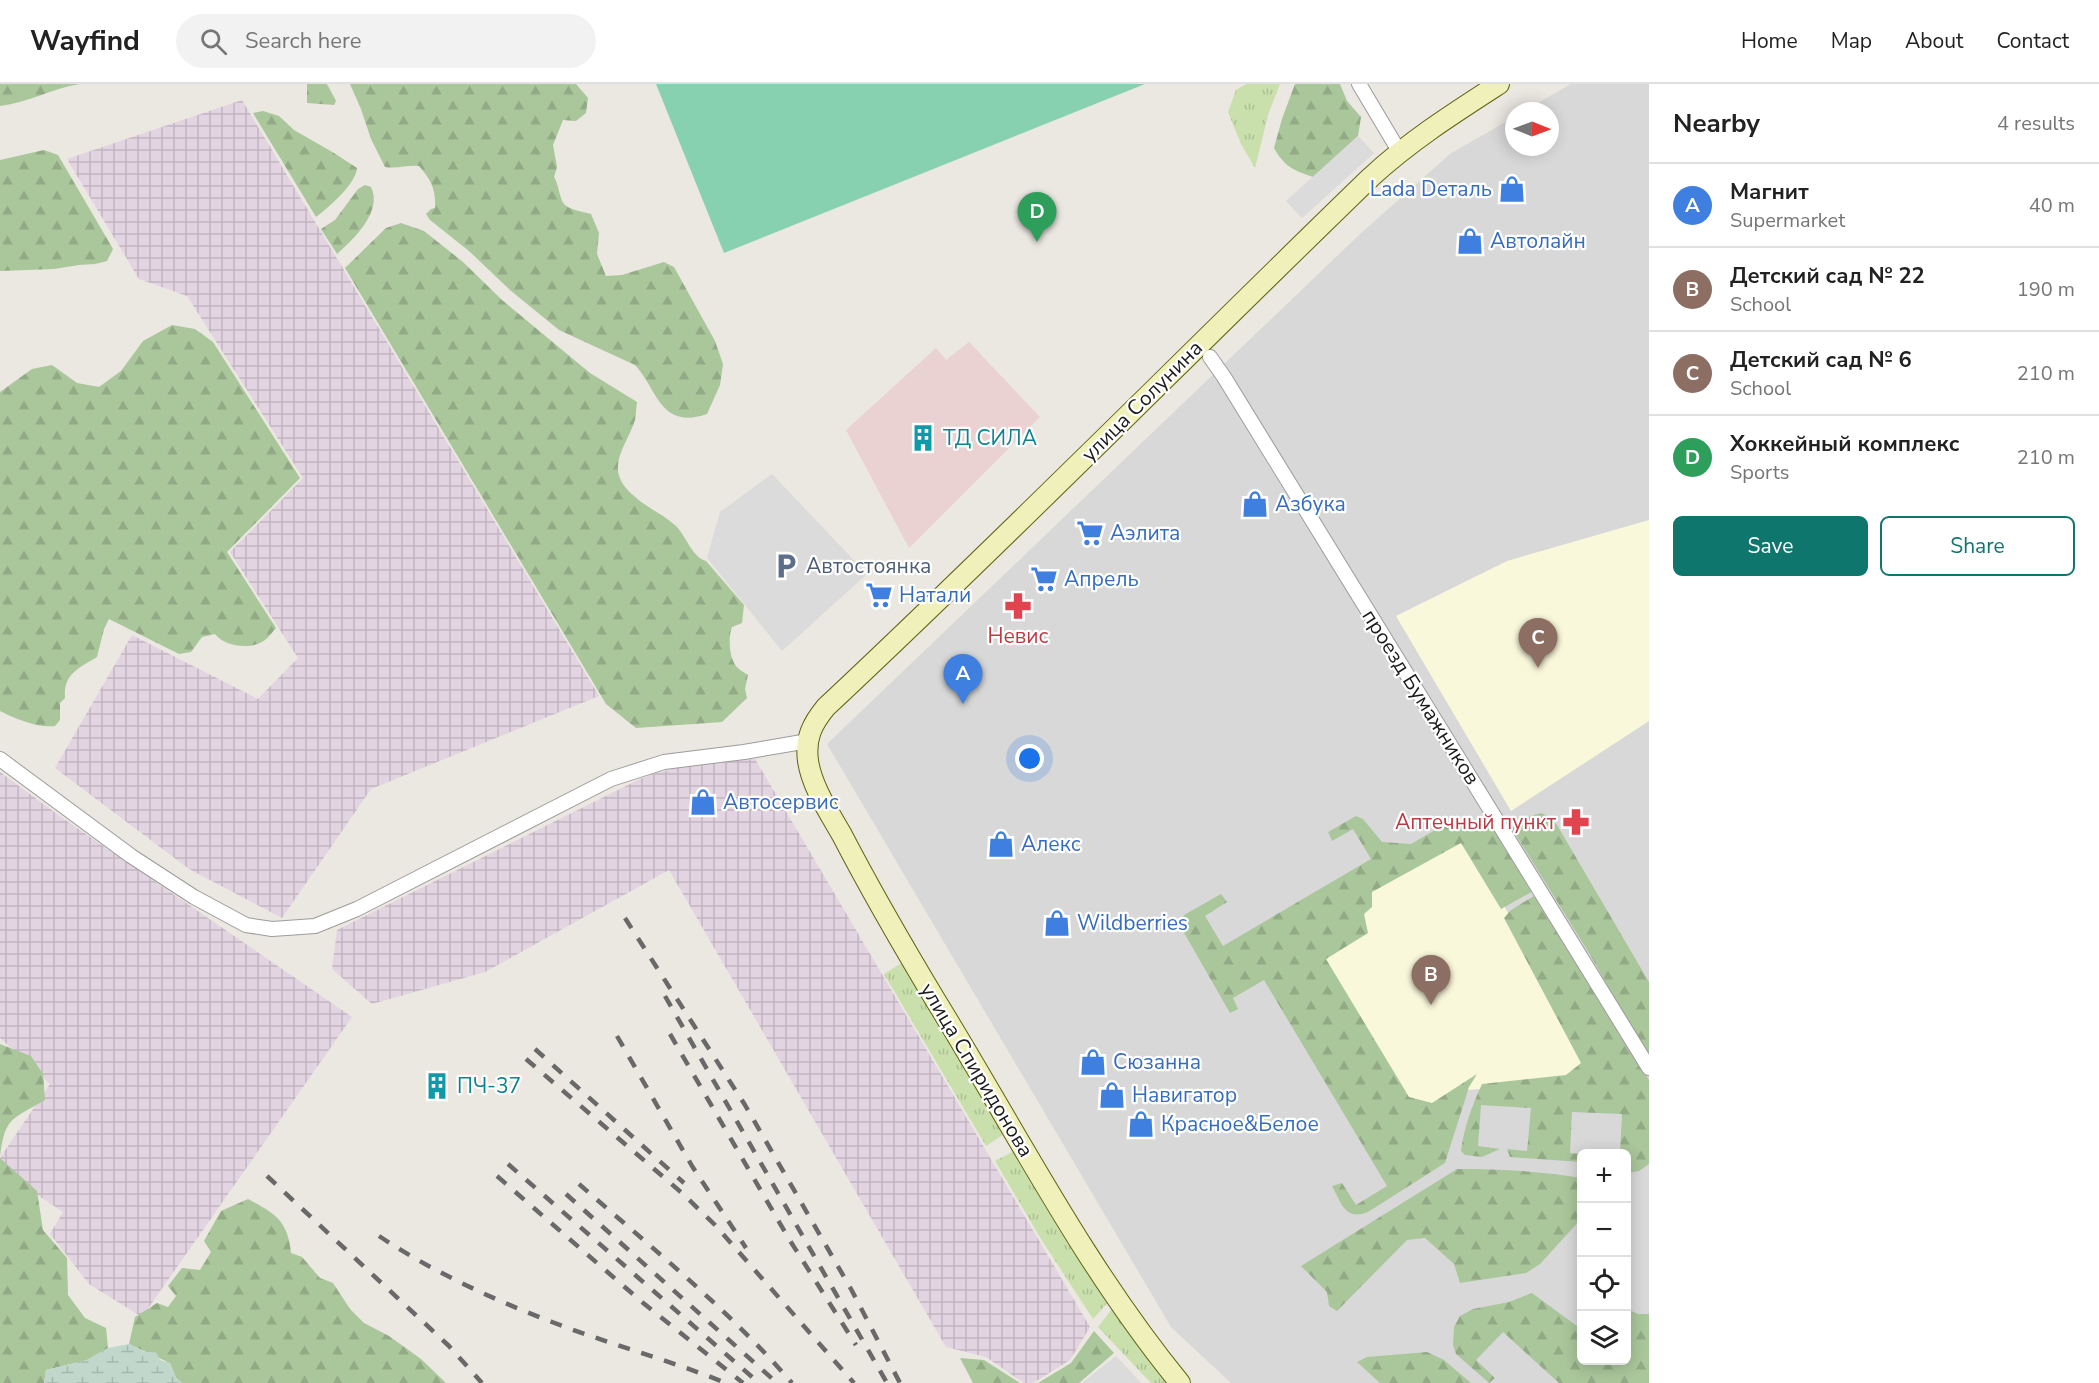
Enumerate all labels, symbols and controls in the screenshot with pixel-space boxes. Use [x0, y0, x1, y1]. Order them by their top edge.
search box [176, 14, 596, 68]
text: Wayfind [30, 22, 140, 60]
icon: search [197, 25, 230, 58]
text: Search here [245, 26, 362, 56]
text: Home [1741, 27, 1798, 55]
text: Map [1831, 27, 1872, 55]
text: About [1905, 27, 1963, 55]
text: Contact [1996, 27, 2069, 55]
north arrow [1505, 102, 1559, 156]
text: Nearby [1673, 106, 1760, 141]
text: 4 results [1997, 110, 2075, 137]
shop icon: Lada Dеталь [1497, 174, 1527, 204]
place label: Lada Dеталь [1370, 175, 1492, 203]
text: Магнит [1730, 177, 1809, 207]
pin: D [1018, 192, 1056, 242]
text: A [1685, 192, 1700, 219]
text: 40 m [2029, 192, 2075, 219]
text: Supermarket [1730, 207, 1845, 234]
shop icon: Автолайн [1455, 226, 1485, 256]
place label: Автолайн [1490, 227, 1586, 255]
text: Детский сад № 22 [1730, 261, 1925, 291]
text: B [1686, 276, 1699, 303]
text: 190 m [2017, 276, 2075, 303]
text: School [1730, 291, 1791, 318]
street label: улица Солунина [1075, 334, 1209, 468]
text: Детский сад № 6 [1730, 345, 1912, 375]
text: C [1686, 360, 1699, 387]
text: 210 m [2017, 360, 2075, 387]
text: School [1730, 375, 1791, 402]
building icon: ТД СИЛА [908, 423, 938, 453]
place label: ТД СИЛА [943, 424, 1037, 452]
text: Хоккейный комплекс [1730, 429, 1959, 459]
text: D [1685, 444, 1700, 471]
text: 210 m [2017, 444, 2075, 471]
text: Sports [1730, 459, 1789, 486]
shop icon: Азбука [1240, 489, 1270, 519]
place label: Азбука [1275, 490, 1346, 518]
button: Save [1673, 516, 1868, 576]
button: Share [1880, 516, 2075, 576]
supermarket icon: Аэлита [1075, 518, 1105, 548]
place label: Аэлита [1110, 519, 1180, 547]
parking icon: Автостоянка [771, 551, 801, 581]
place label: Автостоянка [806, 552, 931, 580]
supermarket icon: Апрель [1029, 564, 1059, 594]
place label: Апрель [1064, 565, 1139, 593]
supermarket icon: Натали [864, 580, 894, 610]
place label: Натали [899, 581, 971, 609]
pharmacy icon: Невис [1003, 591, 1033, 621]
street label: проезд Бумажников [1356, 604, 1486, 790]
pin: C [1518, 618, 1558, 668]
place label: Невис [987, 622, 1049, 650]
pin: A [944, 654, 982, 704]
your location [1015, 744, 1044, 773]
shop icon: Автосервис [688, 787, 718, 817]
place label: Автосервис [723, 788, 839, 816]
pharmacy icon: Аптечный пункт [1561, 807, 1591, 837]
place label: Аптечный пункт [1395, 808, 1557, 836]
shop icon: Алекс [986, 829, 1016, 859]
place label: Алекс [1021, 830, 1081, 858]
shop icon: Wildberries [1042, 908, 1072, 938]
place label: Wildberries [1077, 909, 1188, 937]
pin: B [1412, 956, 1450, 1005]
street label: улица Спиридонова [914, 978, 1040, 1162]
shop icon: Сюзанна [1078, 1047, 1108, 1077]
place label: Сюзанна [1113, 1048, 1201, 1076]
building icon: ПЧ-37 [422, 1071, 452, 1101]
place label: ПЧ-37 [457, 1072, 521, 1100]
shop icon: Навигатор [1097, 1080, 1127, 1110]
place label: Навигатор [1132, 1081, 1237, 1109]
shop icon: Красное&Белое [1126, 1109, 1156, 1139]
place label: Красное&Белое [1161, 1110, 1319, 1138]
map controls [1577, 1149, 1631, 1365]
button: + [1577, 1149, 1631, 1203]
button: − [1577, 1203, 1631, 1257]
button: locate [1577, 1257, 1631, 1311]
button: layers [1577, 1311, 1631, 1365]

